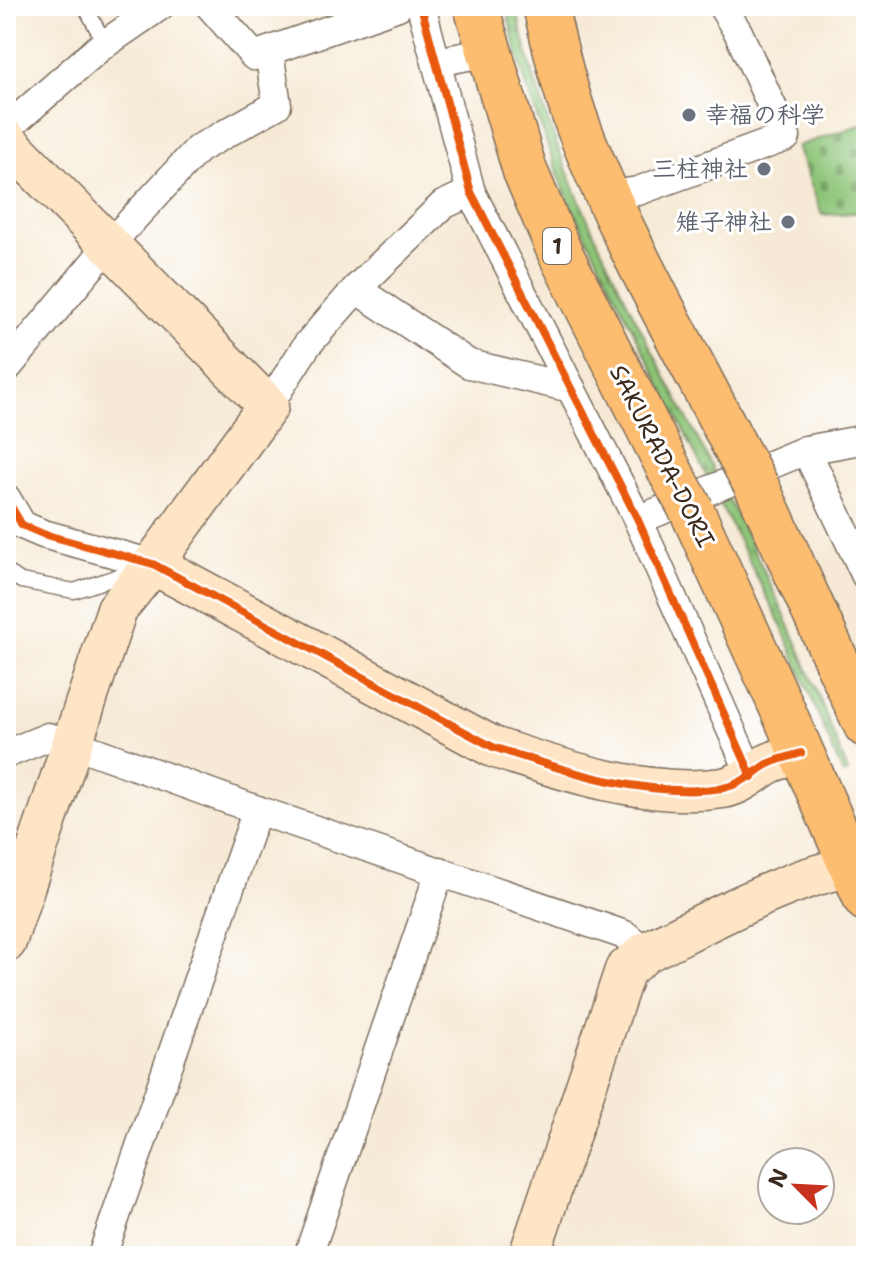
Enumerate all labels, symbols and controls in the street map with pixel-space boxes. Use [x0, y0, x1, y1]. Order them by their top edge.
place label: 幸福の科学 [705, 99, 825, 131]
marker: 幸福の科学 [680, 106, 698, 124]
place label: 三柱神社 [652, 153, 748, 185]
marker: 三柱神社 [755, 160, 773, 178]
place label: 雉子神社 [676, 206, 772, 238]
marker: 雉子神社 [779, 213, 797, 231]
road number: 1 [543, 228, 571, 264]
street label: SAKURADA-DORI [602, 359, 722, 553]
north arrow [756, 1146, 836, 1226]
text: N [761, 1164, 795, 1192]

